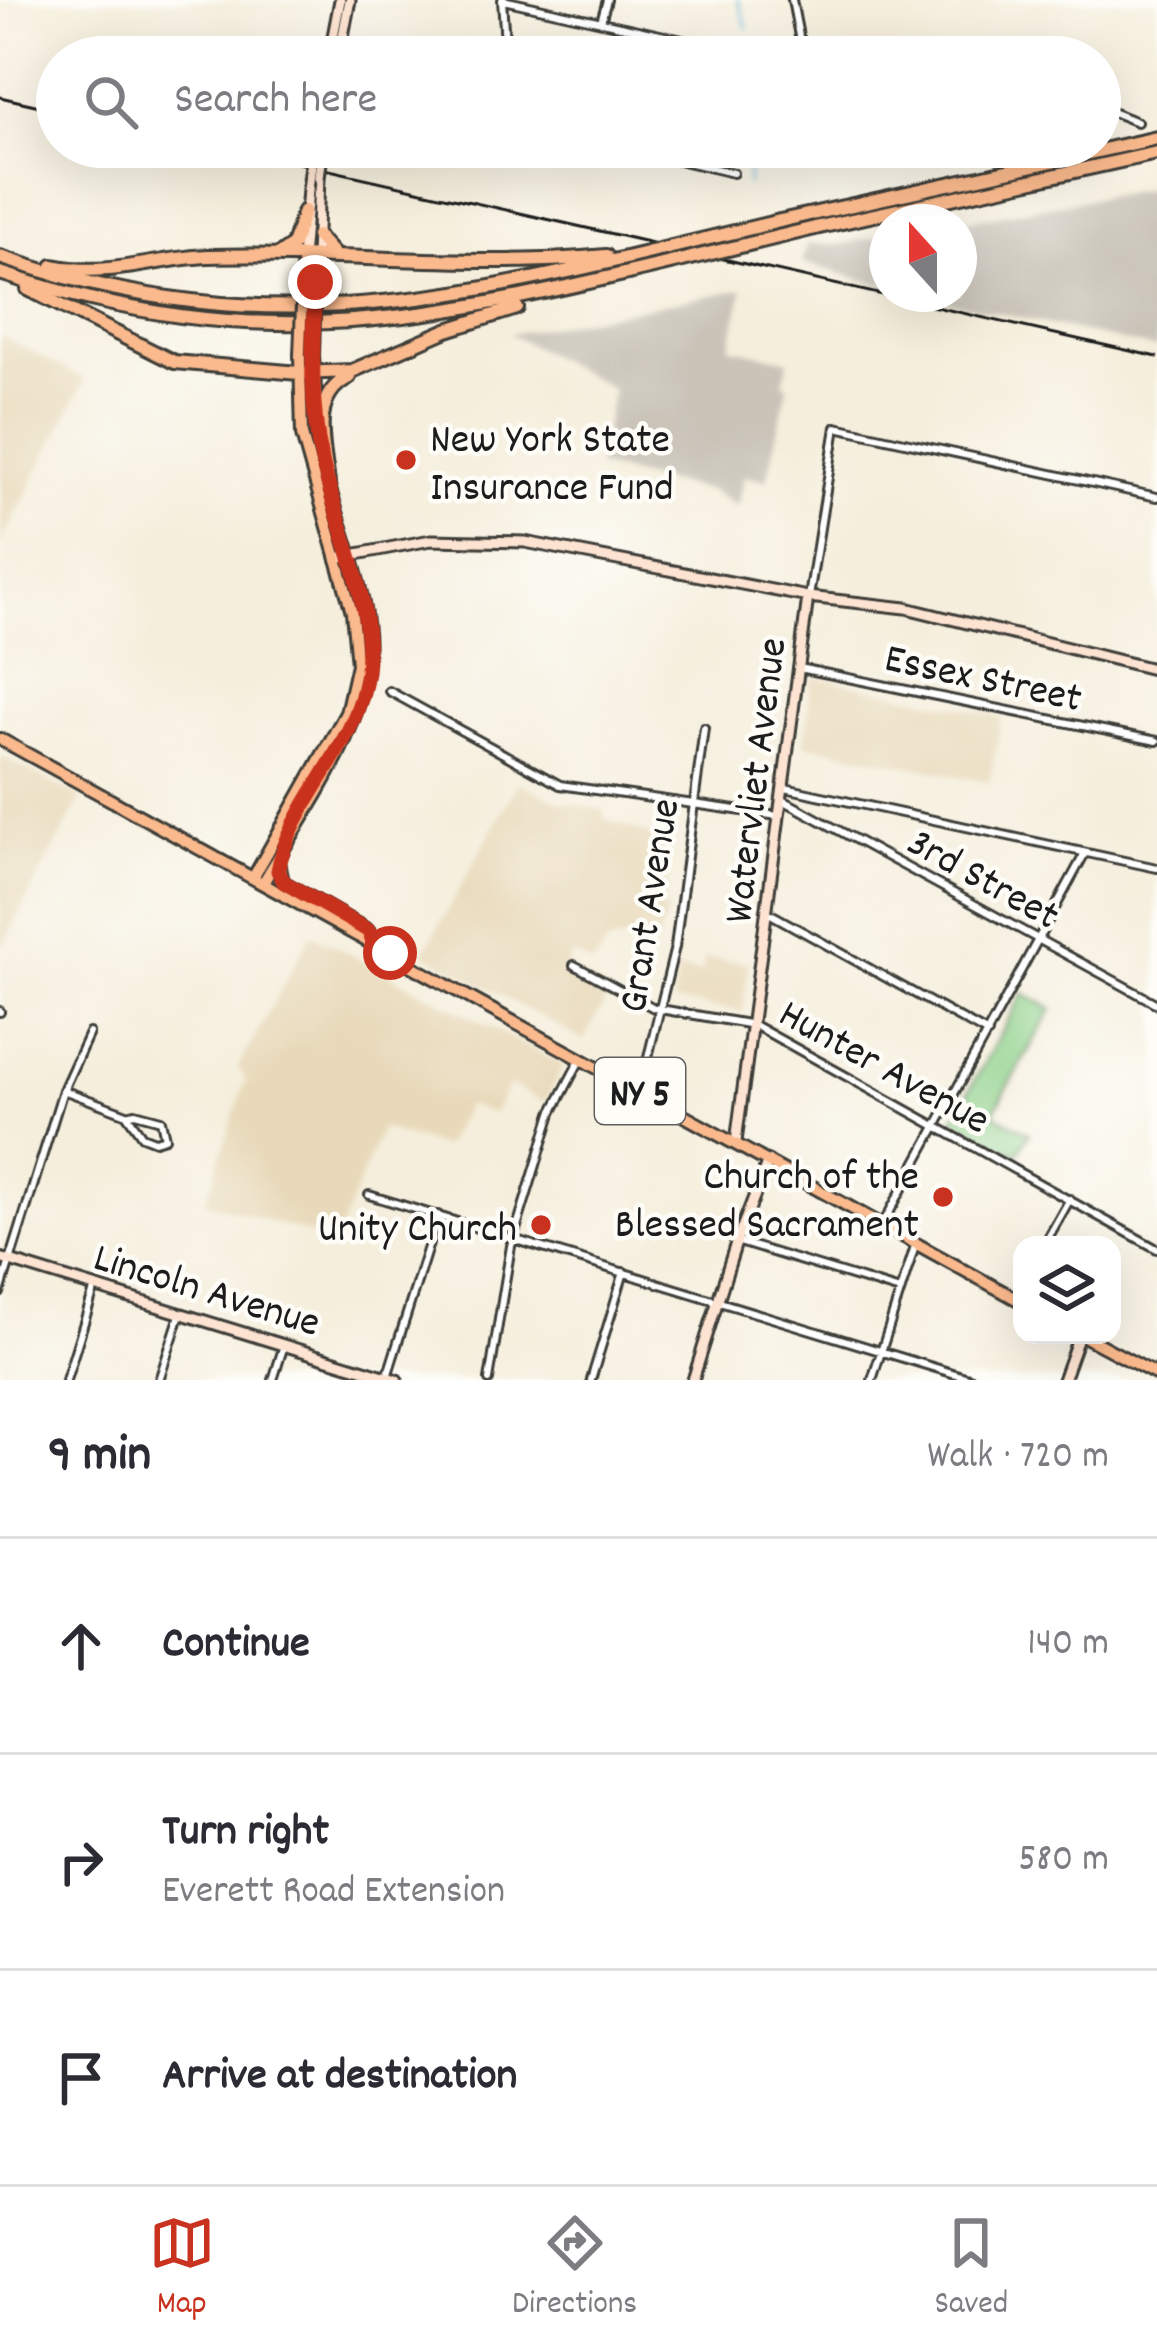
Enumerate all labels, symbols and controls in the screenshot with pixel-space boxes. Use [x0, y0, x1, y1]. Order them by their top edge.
search box [36, 36, 1121, 168]
icon: search [78, 69, 144, 135]
text: Search here [174, 70, 377, 134]
north arrow [869, 204, 977, 312]
route end [288, 255, 342, 309]
place label: New York State Insurance Fund [430, 413, 674, 521]
marker: New York State Insurance Fund [393, 447, 419, 473]
street label: Essex Street [878, 632, 1087, 732]
street label: Watervliet Avenue [712, 635, 806, 927]
street label: Grant Avenue [606, 795, 699, 1017]
street label: 3rd Street [895, 816, 1069, 949]
route start [363, 926, 417, 980]
street label: Hunter Avenue [766, 987, 999, 1153]
road number: NY 5 [595, 1058, 685, 1124]
place label: Church of the Blessed Sacrament [615, 1150, 919, 1258]
marker: Church of the Blessed Sacrament [930, 1184, 956, 1210]
place label: Unity Church [318, 1202, 517, 1262]
marker: Unity Church [528, 1212, 554, 1238]
street label: Lincoln Avenue [85, 1231, 327, 1357]
map controls [1013, 1236, 1121, 1344]
button: layers [1013, 1236, 1121, 1344]
text: 9 min [48, 1422, 151, 1494]
text: Walk · 720 m [927, 1431, 1109, 1486]
icon: ahead [48, 1613, 114, 1679]
text: Continue [162, 1614, 310, 1678]
text: 140 m [1027, 1618, 1109, 1673]
text: Turn right [162, 1802, 329, 1866]
icon: right [48, 1829, 114, 1895]
text: 580 m [1018, 1834, 1109, 1889]
text: Everett Road Extension [162, 1866, 505, 1921]
icon: arrive [48, 2045, 114, 2111]
text: Arrive at destination [162, 2046, 517, 2110]
tab: Map [149, 2210, 215, 2329]
tab: Directions [512, 2210, 637, 2329]
tab: Saved [935, 2210, 1008, 2329]

